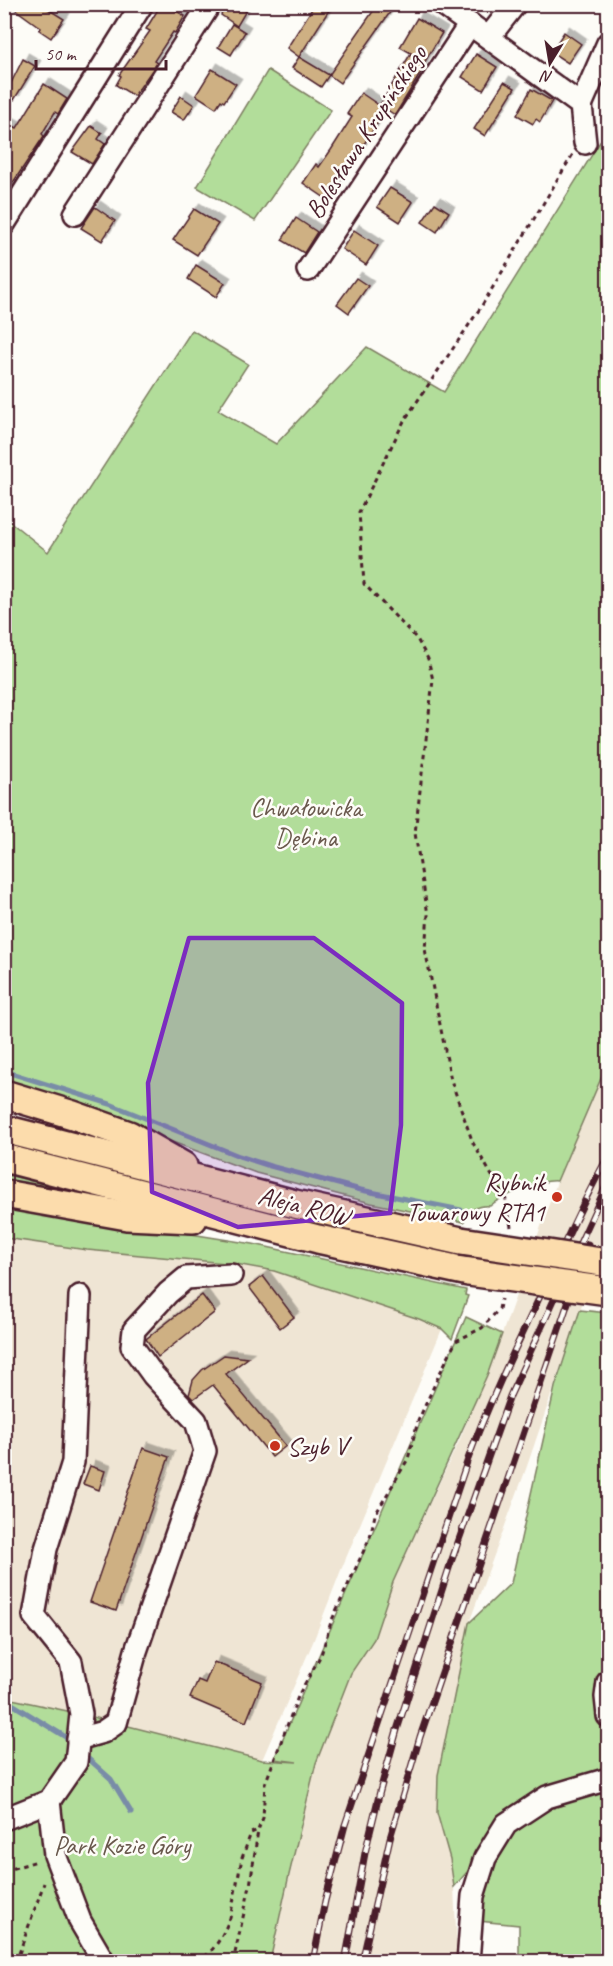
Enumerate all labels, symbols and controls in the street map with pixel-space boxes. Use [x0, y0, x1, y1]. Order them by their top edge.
scale bar [36, 33, 166, 71]
north arrow [520, 33, 580, 93]
street label: Bolesława Krupińskiego [298, 38, 435, 225]
text: 50 m [45, 43, 78, 65]
text: N [538, 65, 554, 88]
park label: Chwałowicka Dębina [250, 791, 364, 854]
place label: Rybnik Towarowy RTA1 [406, 1166, 548, 1229]
street label: Aleja ROW [255, 1179, 356, 1234]
marker: Rybnik Towarowy RTA1 [550, 1190, 564, 1204]
place label: Szyb V [287, 1430, 353, 1463]
marker: Szyb V [268, 1439, 282, 1453]
park label: Park Kozie Góry [54, 1829, 192, 1862]

